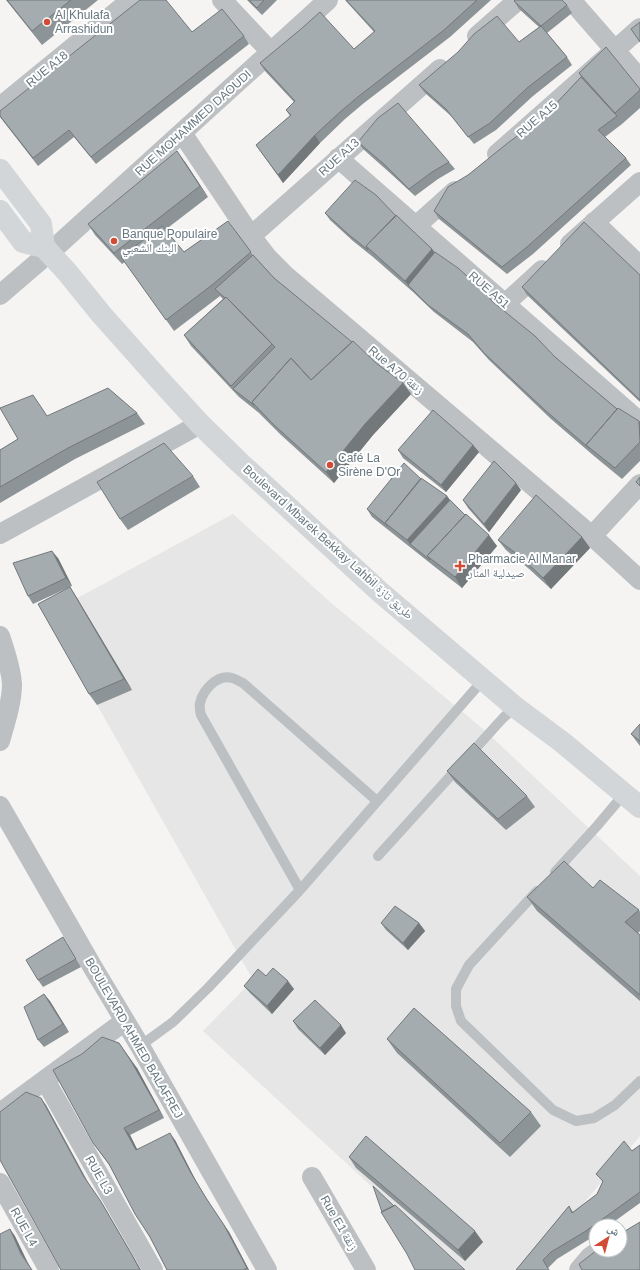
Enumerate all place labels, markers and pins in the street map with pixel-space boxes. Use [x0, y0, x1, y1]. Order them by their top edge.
place label: Al Khulafa Arrashidun [55, 8, 113, 36]
marker: Al Khulafa Arrashidun [42, 17, 52, 27]
place label: Banque Populaire البنك الشعبي [122, 227, 218, 258]
marker: Banque Populaire البنك الشعبي [109, 236, 119, 246]
place label: Café La Sirène D'Or [338, 451, 400, 479]
marker: Café La Sirène D'Or [325, 460, 335, 470]
place label: Pharmacie Al Manar صيدلية المنار [467, 552, 576, 580]
marker: Pharmacie Al Manar صيدلية المنار [455, 561, 465, 571]

